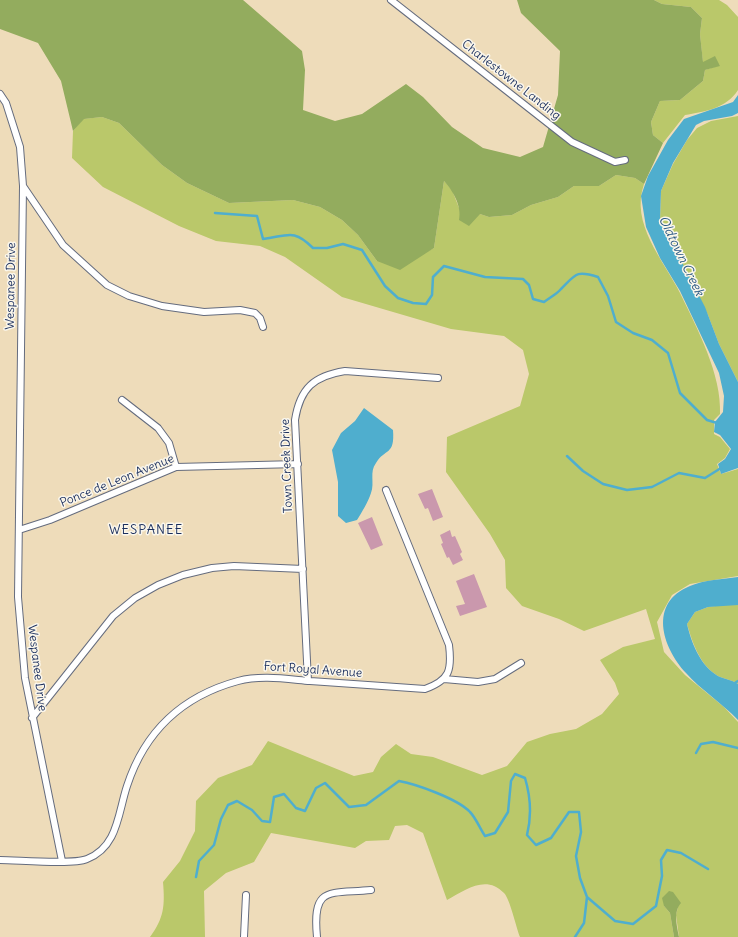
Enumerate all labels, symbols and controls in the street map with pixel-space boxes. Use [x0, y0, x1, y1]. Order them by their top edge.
street label: Charlestowne Landing [459, 37, 563, 123]
water label: Oldtown Creek [655, 213, 707, 299]
street label: Wespanee Drive [3, 242, 19, 330]
street label: Town Creek Drive [278, 419, 296, 513]
street label: Ponce de Leon Avenue [58, 452, 176, 510]
district label: WESPANEE [109, 522, 183, 538]
street label: Wespanee Drive [25, 624, 49, 712]
street label: Fort Royal Avenue [263, 659, 363, 681]

